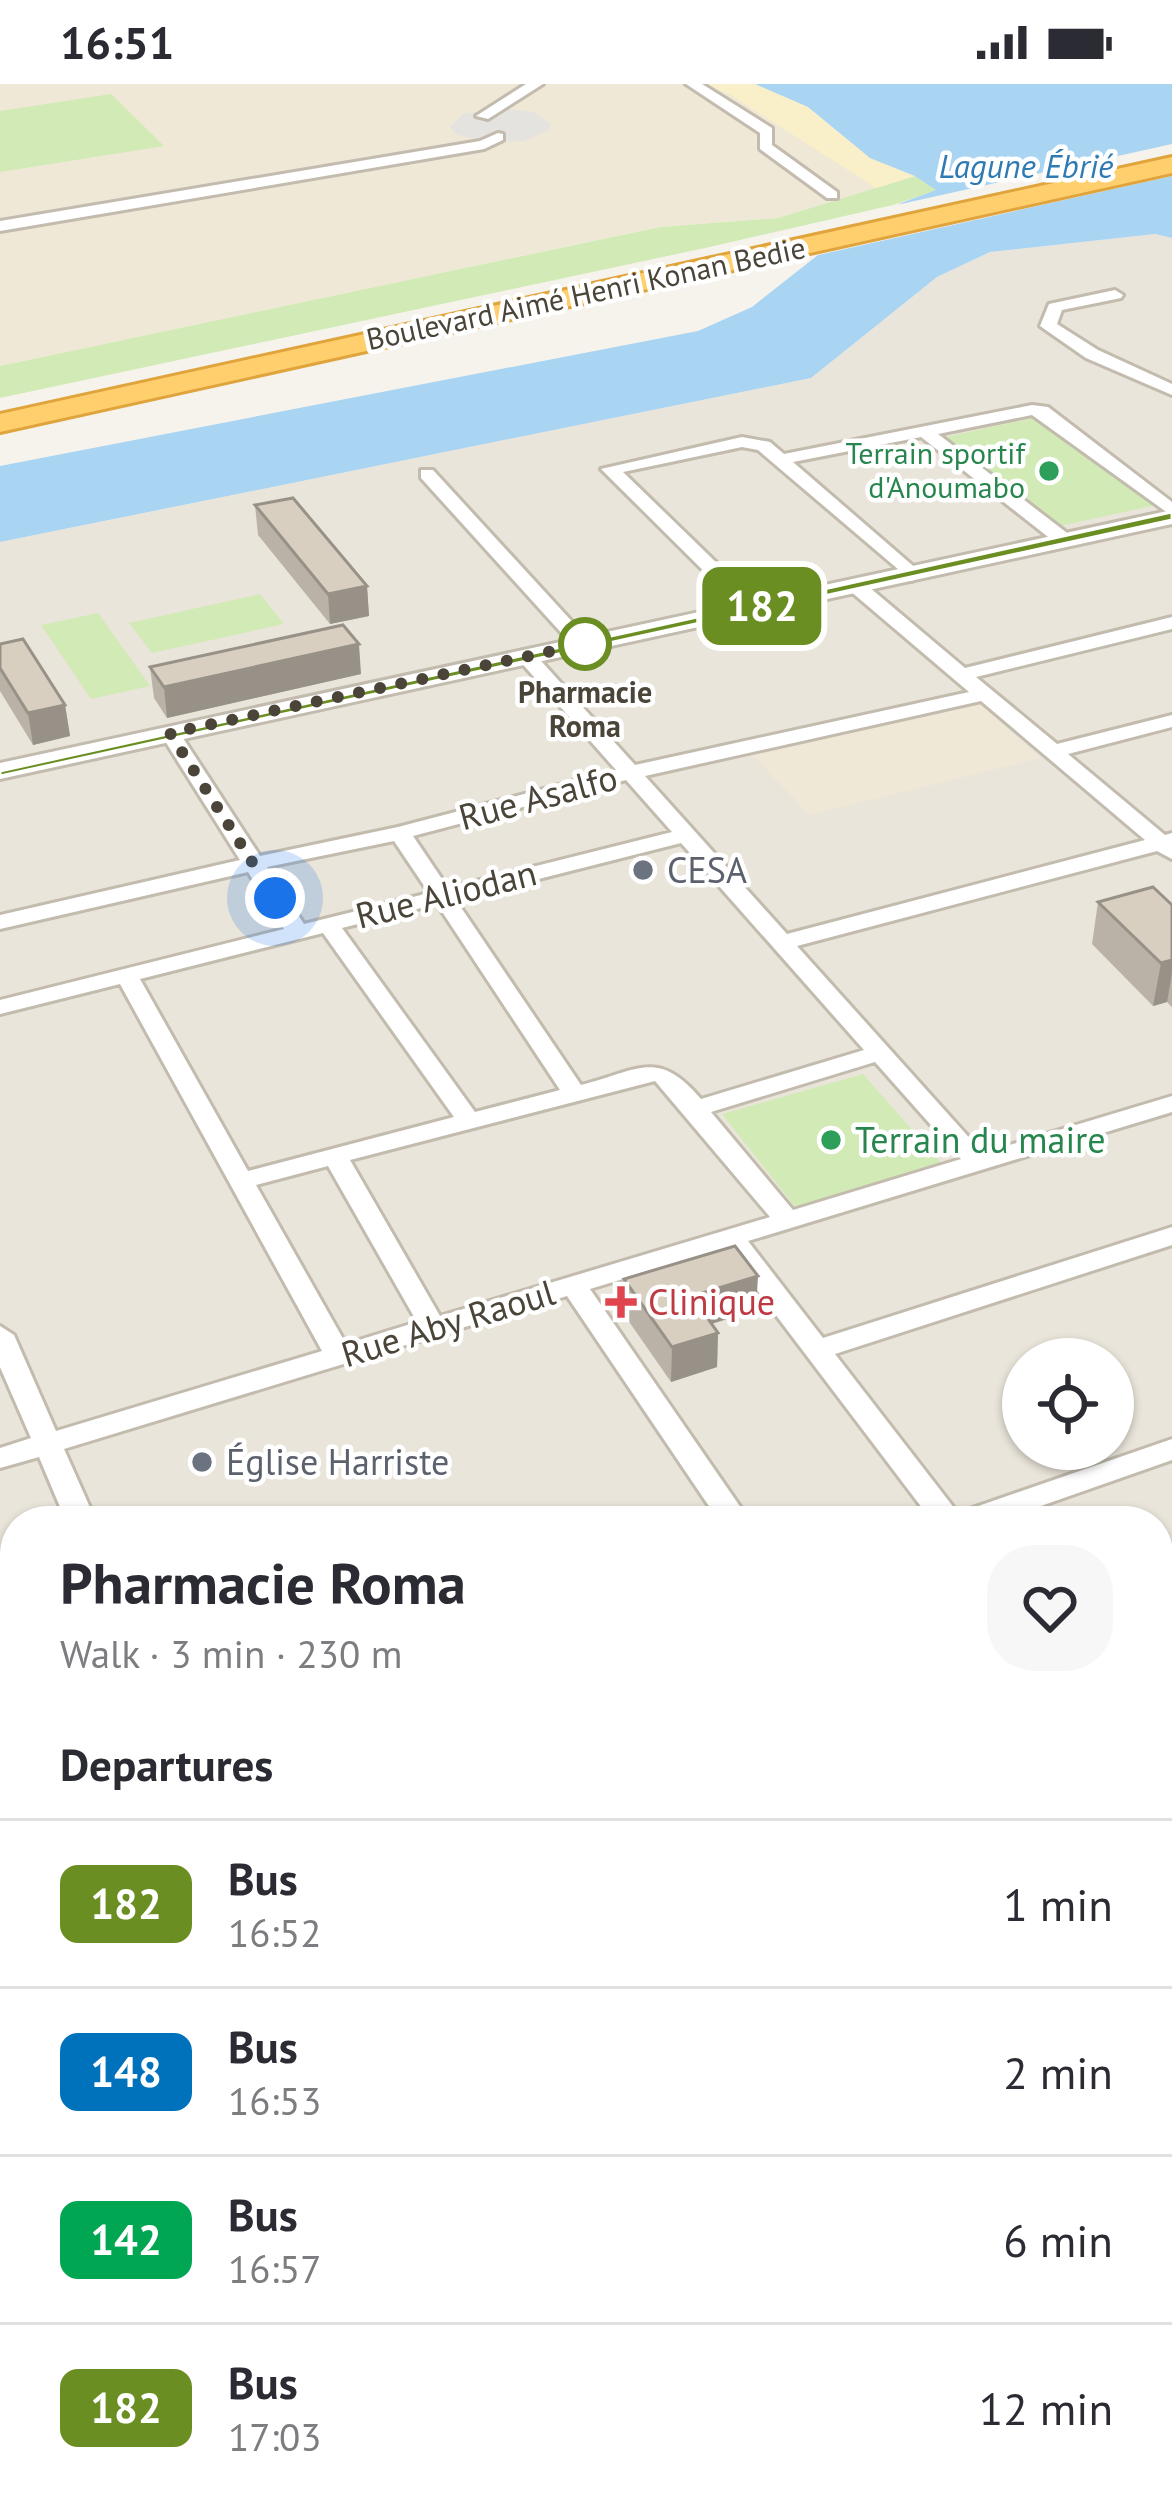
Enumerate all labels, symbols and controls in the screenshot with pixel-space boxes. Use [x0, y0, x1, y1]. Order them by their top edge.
text: 16:51 [60, 13, 174, 71]
water label: Lagune Ébrié [939, 144, 1114, 187]
street label: Boulevard Aimé Henri Konan Bedie [363, 227, 809, 358]
place label: Terrain sportif d'Anoumabo [845, 433, 1026, 506]
marker: Terrain sportif d'Anoumabo [1036, 458, 1062, 484]
line badge: 182 [693, 567, 831, 645]
text: 182 [726, 578, 798, 633]
marker: Pharmacie Roma [560, 619, 610, 669]
place label: Pharmacie Roma [518, 672, 652, 745]
street label: Rue Asalfo [453, 753, 622, 840]
place label: CESA [667, 846, 747, 893]
street label: Rue Aliodan [351, 848, 541, 939]
marker: CESA [630, 857, 656, 883]
your location [245, 868, 305, 928]
place label: Terrain du maire [855, 1116, 1106, 1163]
marker: Terrain du maire [818, 1127, 844, 1153]
street label: Rue Aby Raoul [336, 1268, 561, 1377]
place label: Clinique [648, 1278, 775, 1325]
marker: Clinique [605, 1286, 637, 1318]
map controls [1002, 1338, 1134, 1470]
button: locate [1002, 1338, 1134, 1470]
place label: Église Harriste [226, 1438, 449, 1485]
marker: Église Harriste [189, 1449, 215, 1475]
button: heart [987, 1545, 1113, 1671]
text: Pharmacie Roma [60, 1546, 466, 1620]
text: Walk · 3 min · 230 m [60, 1628, 402, 1679]
text: Departures [60, 1735, 273, 1793]
text: Bus [228, 1849, 298, 1907]
text: 1 min [1003, 1875, 1113, 1933]
text: 182 [90, 1876, 162, 1931]
text: 16:52 [228, 1907, 322, 1958]
text: Bus [228, 2017, 298, 2075]
text: 2 min [1003, 2043, 1113, 2101]
text: 148 [90, 2044, 162, 2099]
text: 16:53 [228, 2075, 322, 2126]
text: Bus [228, 2185, 298, 2243]
text: 6 min [1003, 2211, 1113, 2269]
text: 142 [90, 2212, 162, 2267]
text: 16:57 [228, 2243, 322, 2294]
text: Bus [228, 2353, 298, 2411]
text: 12 min [979, 2379, 1113, 2437]
text: 182 [90, 2380, 162, 2435]
text: 17:03 [228, 2411, 322, 2462]

